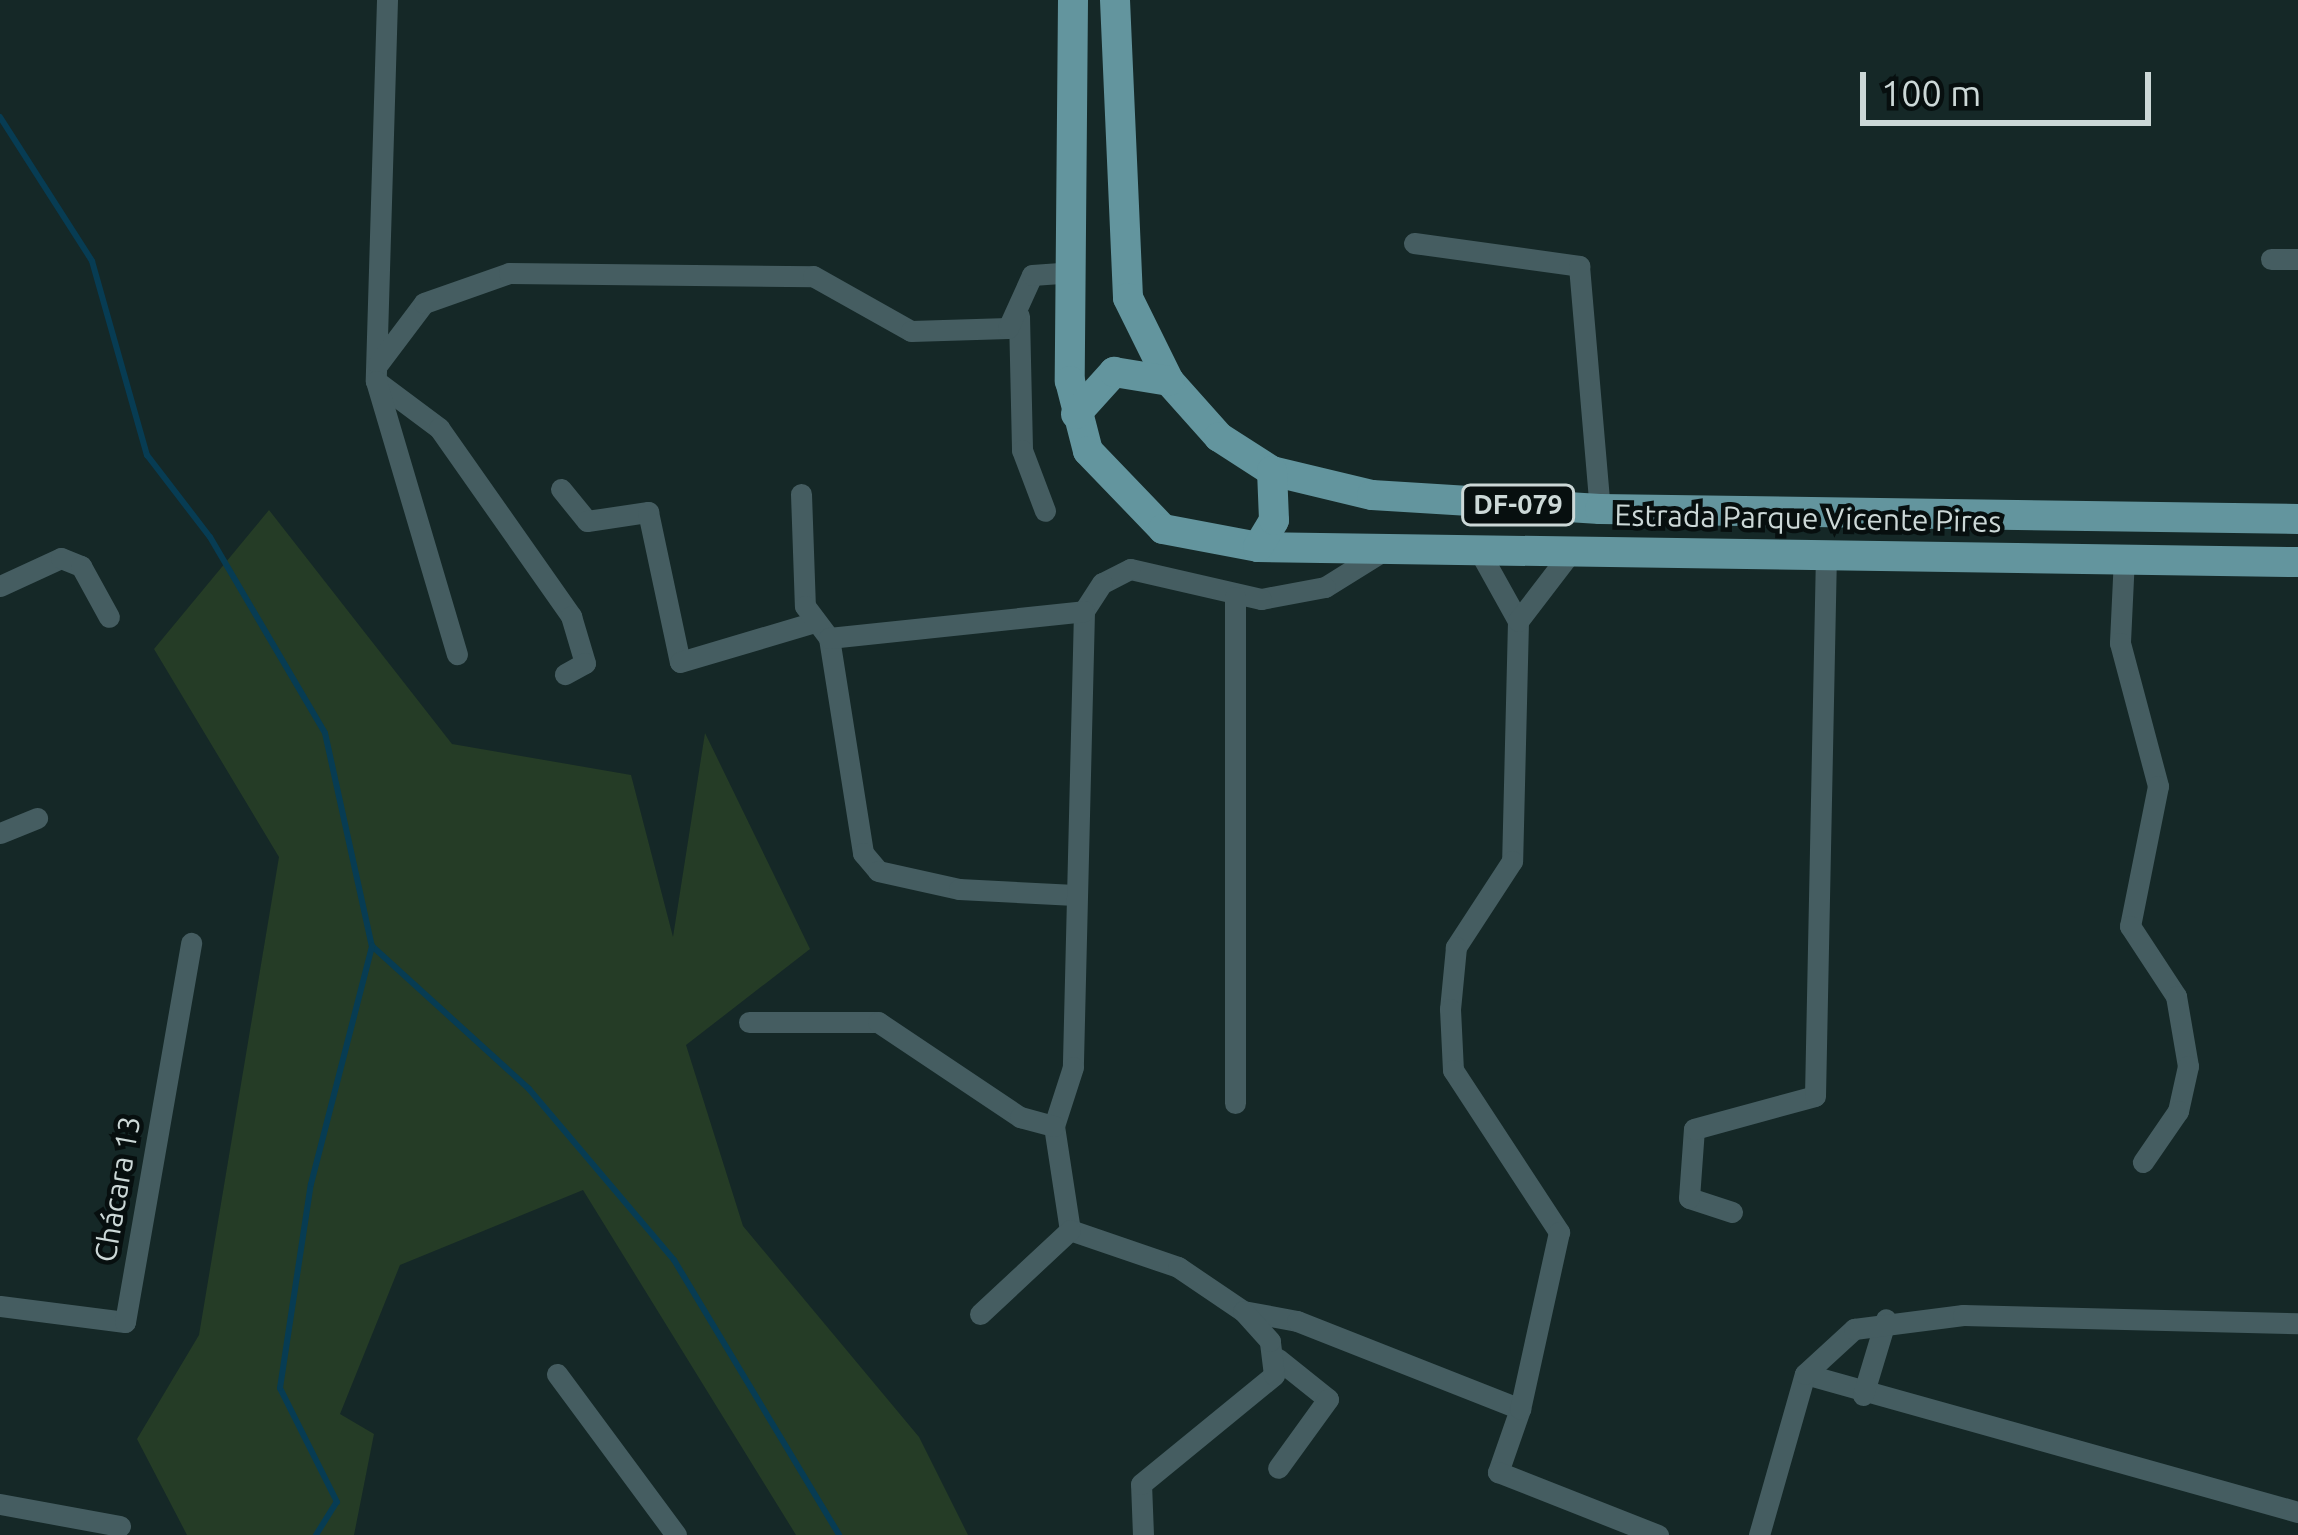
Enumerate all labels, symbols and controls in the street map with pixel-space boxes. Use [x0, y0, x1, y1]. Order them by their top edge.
scale bar [1866, 48, 2157, 122]
text: 100 m [1881, 72, 1981, 113]
road number: DF-079 [1461, 484, 1575, 526]
street label: Estrada Parque Vicente Pires [1614, 497, 2002, 539]
street label: Chácara 13 [86, 1113, 148, 1265]

